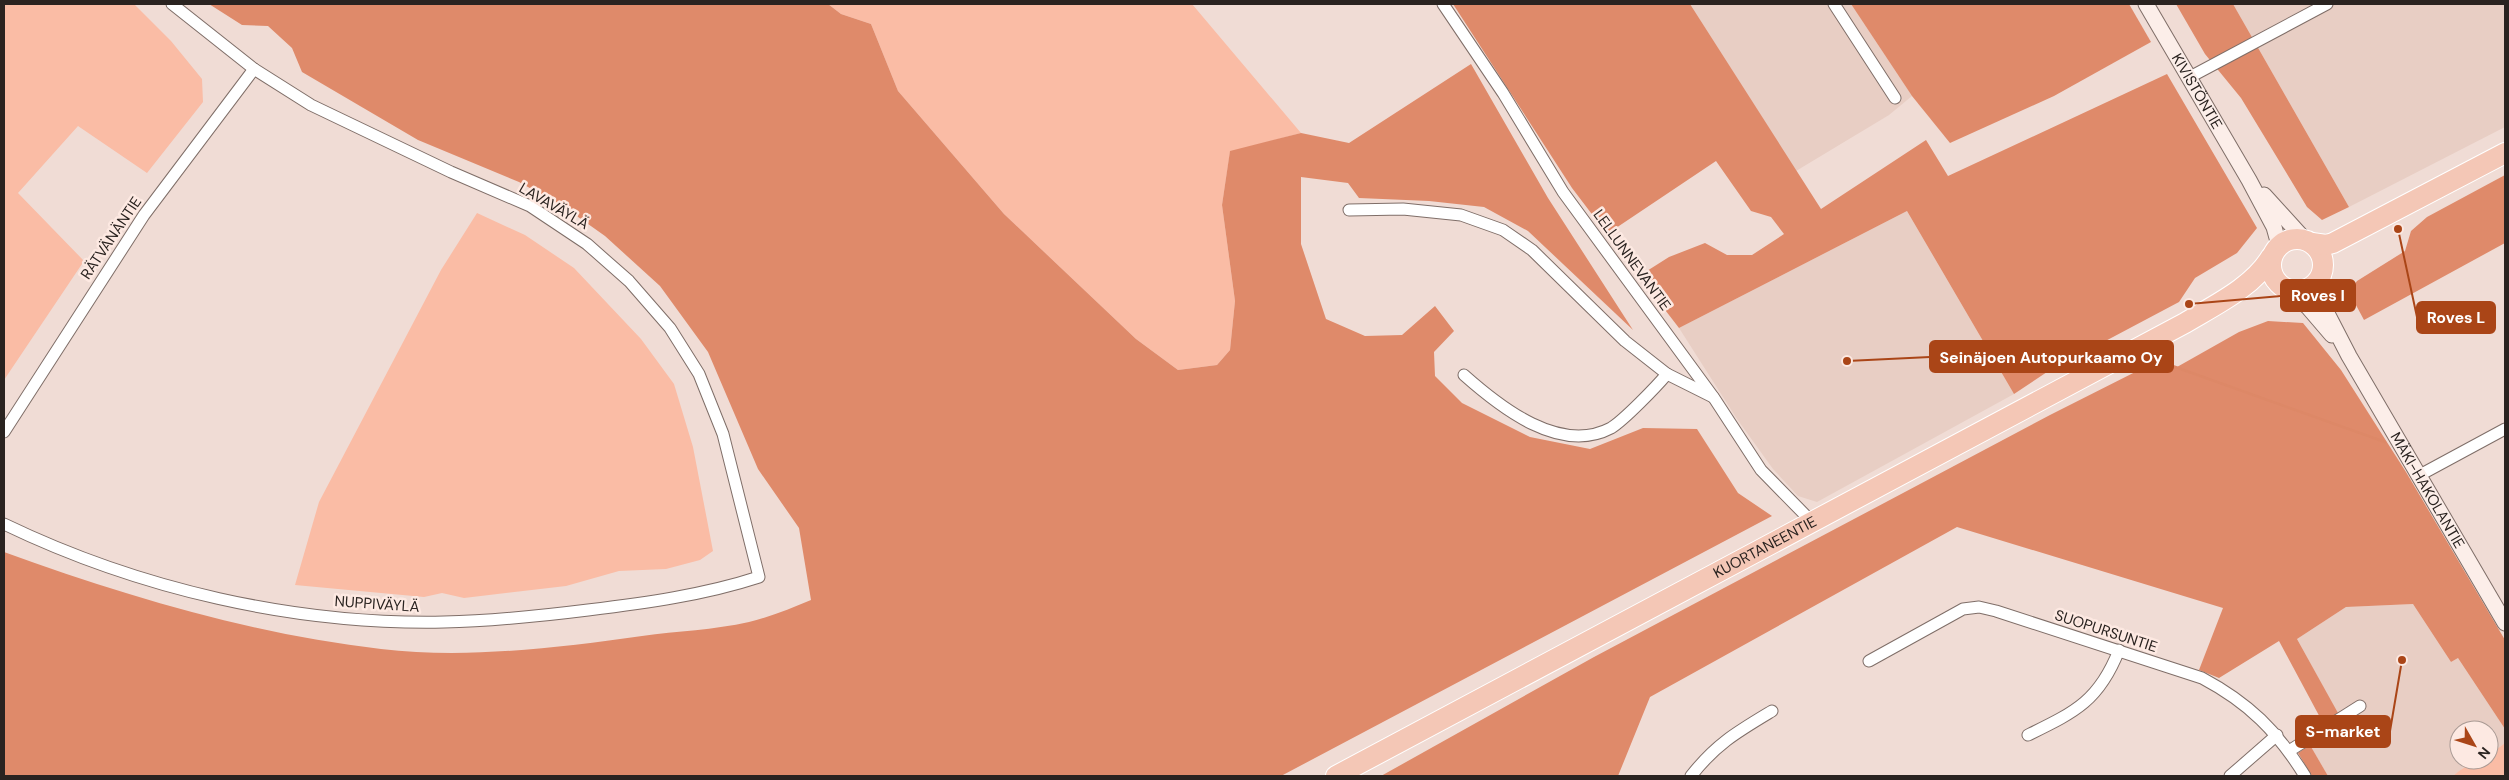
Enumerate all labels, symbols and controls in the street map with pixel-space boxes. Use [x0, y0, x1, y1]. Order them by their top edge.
street label: KIVISTÖNTIE [2167, 50, 2227, 133]
street label: LAVAVÄYLÄ [515, 178, 593, 234]
street label: RÄTVÄNÄNTIE [76, 193, 146, 283]
street label: LELLUNNEVANTIE [1589, 206, 1675, 314]
callout: Roves I [2281, 280, 2355, 311]
text: Roves I [2291, 285, 2345, 306]
callout: Roves L [2417, 302, 2495, 333]
text: Roves L [2427, 307, 2485, 328]
callout: Seinäjoen Autopurkaamo Oy [1930, 341, 2173, 372]
text: Seinäjoen Autopurkaamo Oy [1939, 347, 2163, 368]
street label: MÄKI-HAKOLANTIE [2386, 428, 2469, 552]
street label: KUORTANEENTIE [1710, 511, 1820, 583]
street label: NUPPIVÄYLÄ [334, 591, 420, 617]
street label: SUOPURSUNTIE [2052, 605, 2160, 657]
callout: S-market [2296, 716, 2390, 747]
north arrow [2449, 720, 2499, 770]
text: S-market [2306, 721, 2381, 742]
text: N [2474, 744, 2494, 763]

